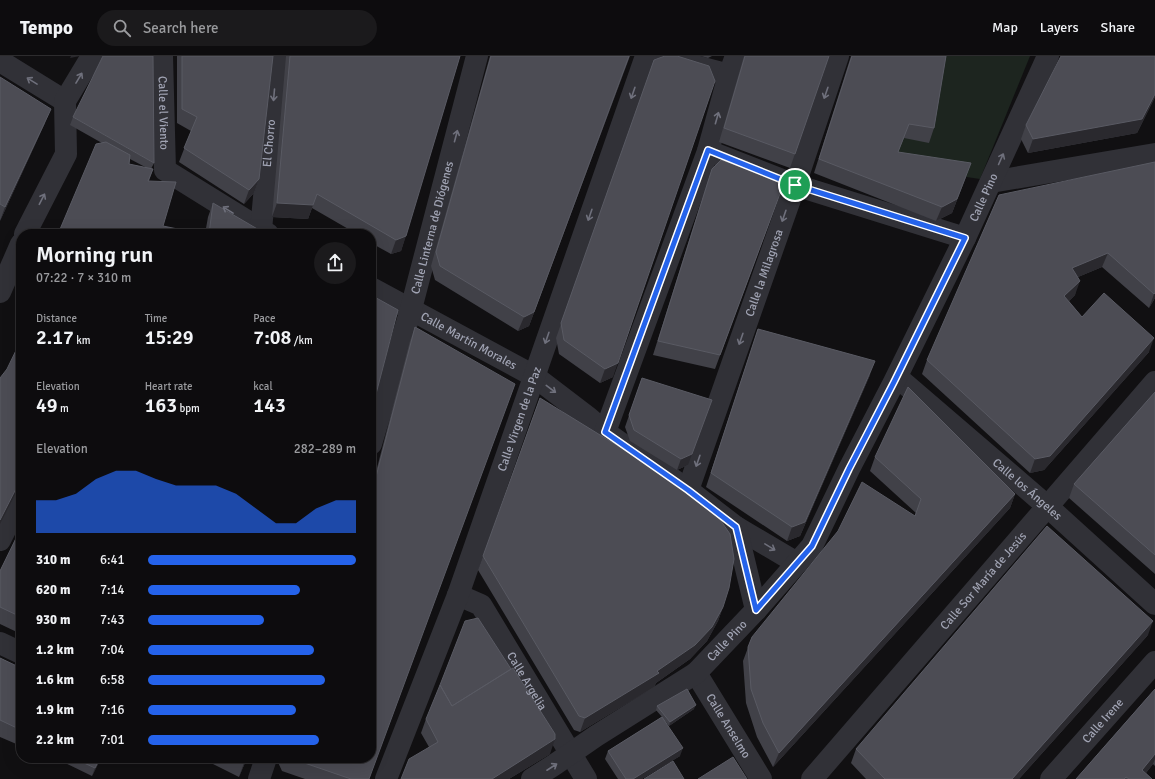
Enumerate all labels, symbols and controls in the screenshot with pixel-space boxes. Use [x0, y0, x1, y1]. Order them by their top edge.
search box [97, 10, 377, 46]
text: Tempo [20, 16, 73, 40]
icon: search [111, 17, 133, 39]
text: Search here [143, 19, 219, 37]
text: Map [992, 19, 1018, 36]
text: Layers [1040, 19, 1079, 36]
text: Share [1101, 19, 1135, 36]
one-way arrow [75, 72, 83, 84]
street label: Calle el Viento [155, 76, 172, 150]
one-way arrow [27, 77, 38, 85]
one-way arrow [629, 86, 637, 98]
one-way arrow [821, 87, 829, 99]
one-way arrow [270, 88, 277, 101]
one-way arrow [714, 112, 721, 125]
street label: El Chorro [259, 119, 279, 168]
one-way arrow [453, 130, 460, 143]
one-way arrow [998, 154, 1005, 166]
street label: Calle Linterna de Diógenes [408, 159, 457, 296]
pin [778, 168, 812, 202]
street label: Calle Pino [966, 171, 1001, 224]
icon: arrive [784, 174, 806, 196]
one-way arrow [39, 193, 47, 205]
one-way arrow [222, 205, 234, 213]
one-way arrow [586, 209, 593, 222]
one-way arrow [780, 209, 787, 222]
street label: Calle la Milagrosa [742, 227, 786, 319]
text: Morning run [36, 241, 153, 268]
button: share [314, 242, 356, 284]
text: 07:22 · 7 × 310 m [36, 270, 131, 286]
street label: Calle Martín Morales [418, 309, 519, 373]
text: Distance [36, 312, 77, 325]
text: Time [145, 312, 167, 325]
text: Pace [253, 312, 276, 325]
text: 2.17 [36, 325, 74, 350]
text: 15:29 [145, 325, 194, 350]
text: 7:08 [253, 325, 291, 350]
one-way arrow [543, 332, 550, 345]
one-way arrow [737, 332, 744, 345]
text: km [74, 334, 91, 347]
text: /km [291, 334, 313, 347]
street label: Calle Virgen de la Paz [494, 365, 545, 473]
text: Elevation [36, 380, 80, 393]
text: Heart rate [145, 380, 192, 393]
text: kcal [253, 380, 273, 393]
one-way arrow [546, 385, 557, 393]
text: 49 [36, 393, 58, 418]
text: 163 [145, 393, 177, 418]
text: 143 [253, 393, 286, 418]
text: m [58, 402, 69, 415]
text: bpm [177, 402, 200, 415]
text: Elevation [36, 441, 88, 457]
text: 282–289 m [294, 441, 356, 457]
one-way arrow [694, 455, 701, 468]
street label: Calle los Ángeles [989, 455, 1065, 523]
street label: Calle Sor María de Jesús [937, 529, 1030, 633]
one-way arrow [764, 543, 775, 551]
text: 310 m [36, 552, 70, 568]
text: 6:41 [100, 552, 125, 568]
text: 620 m [36, 582, 70, 598]
text: 7:14 [100, 582, 125, 598]
text: 930 m [36, 612, 70, 628]
text: 7:43 [100, 612, 125, 628]
street label: Calle Pino [704, 617, 750, 664]
text: 1.2 km [36, 642, 74, 658]
text: 7:04 [100, 642, 125, 658]
street label: Calle Argelia [504, 649, 550, 713]
text: 1.6 km [36, 672, 74, 688]
text: 6:58 [100, 672, 125, 688]
street label: Calle Anselmo [703, 691, 754, 761]
street label: Calle Irene [1079, 695, 1127, 746]
text: 1.9 km [36, 702, 74, 718]
text: 7:16 [100, 702, 125, 718]
text: 2.2 km [36, 732, 74, 748]
text: 7:01 [100, 732, 125, 748]
one-way arrow [546, 762, 558, 770]

